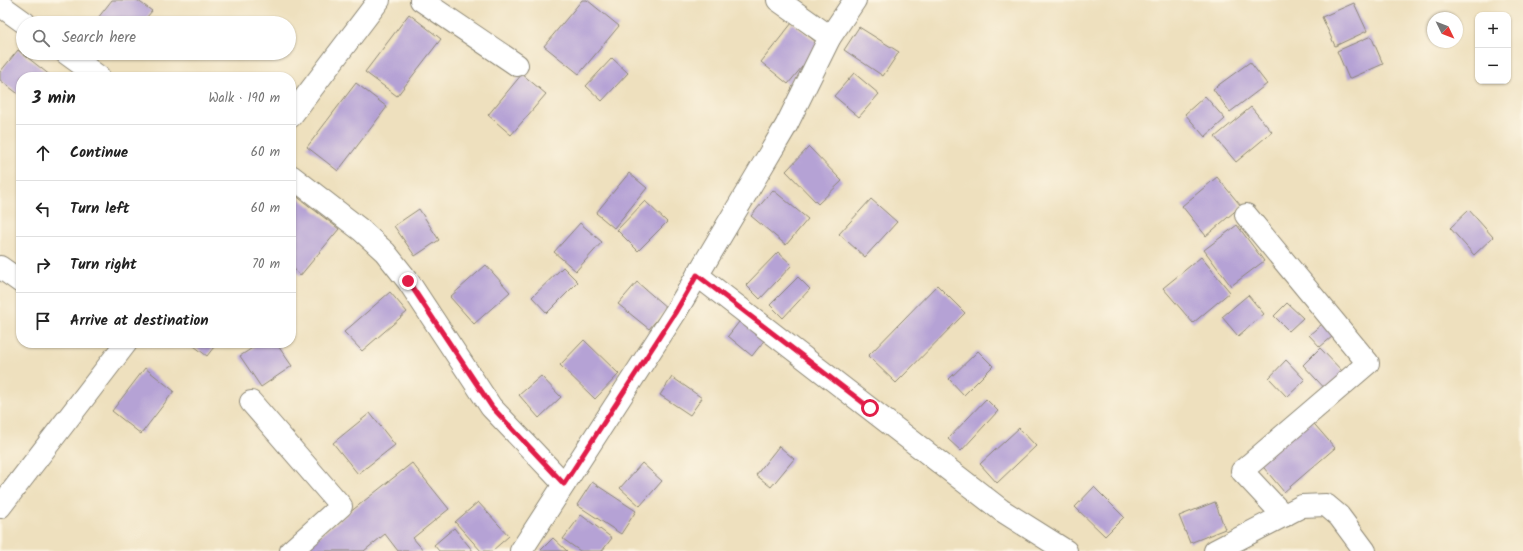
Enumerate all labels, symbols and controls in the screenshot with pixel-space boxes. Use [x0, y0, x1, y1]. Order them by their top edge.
north arrow [1427, 12, 1463, 48]
map controls [1475, 12, 1511, 84]
button: + [1475, 12, 1511, 48]
search box [16, 16, 296, 60]
text: Search here [62, 26, 136, 50]
icon: search [30, 27, 52, 49]
button: − [1475, 48, 1511, 84]
text: 3 min [32, 85, 76, 112]
text: Walk · 190 m [208, 88, 280, 109]
text: Continue [70, 141, 128, 165]
icon: ahead [32, 142, 54, 164]
text: 60 m [251, 142, 280, 163]
text: Turn left [70, 197, 130, 221]
icon: left [32, 198, 54, 220]
text: 60 m [251, 198, 280, 219]
text: Turn right [70, 253, 137, 277]
icon: right [32, 254, 54, 276]
text: 70 m [252, 254, 280, 275]
route end [399, 272, 417, 290]
text: Arrive at destination [70, 309, 209, 333]
icon: arrive [32, 310, 54, 332]
route start [861, 399, 879, 417]

